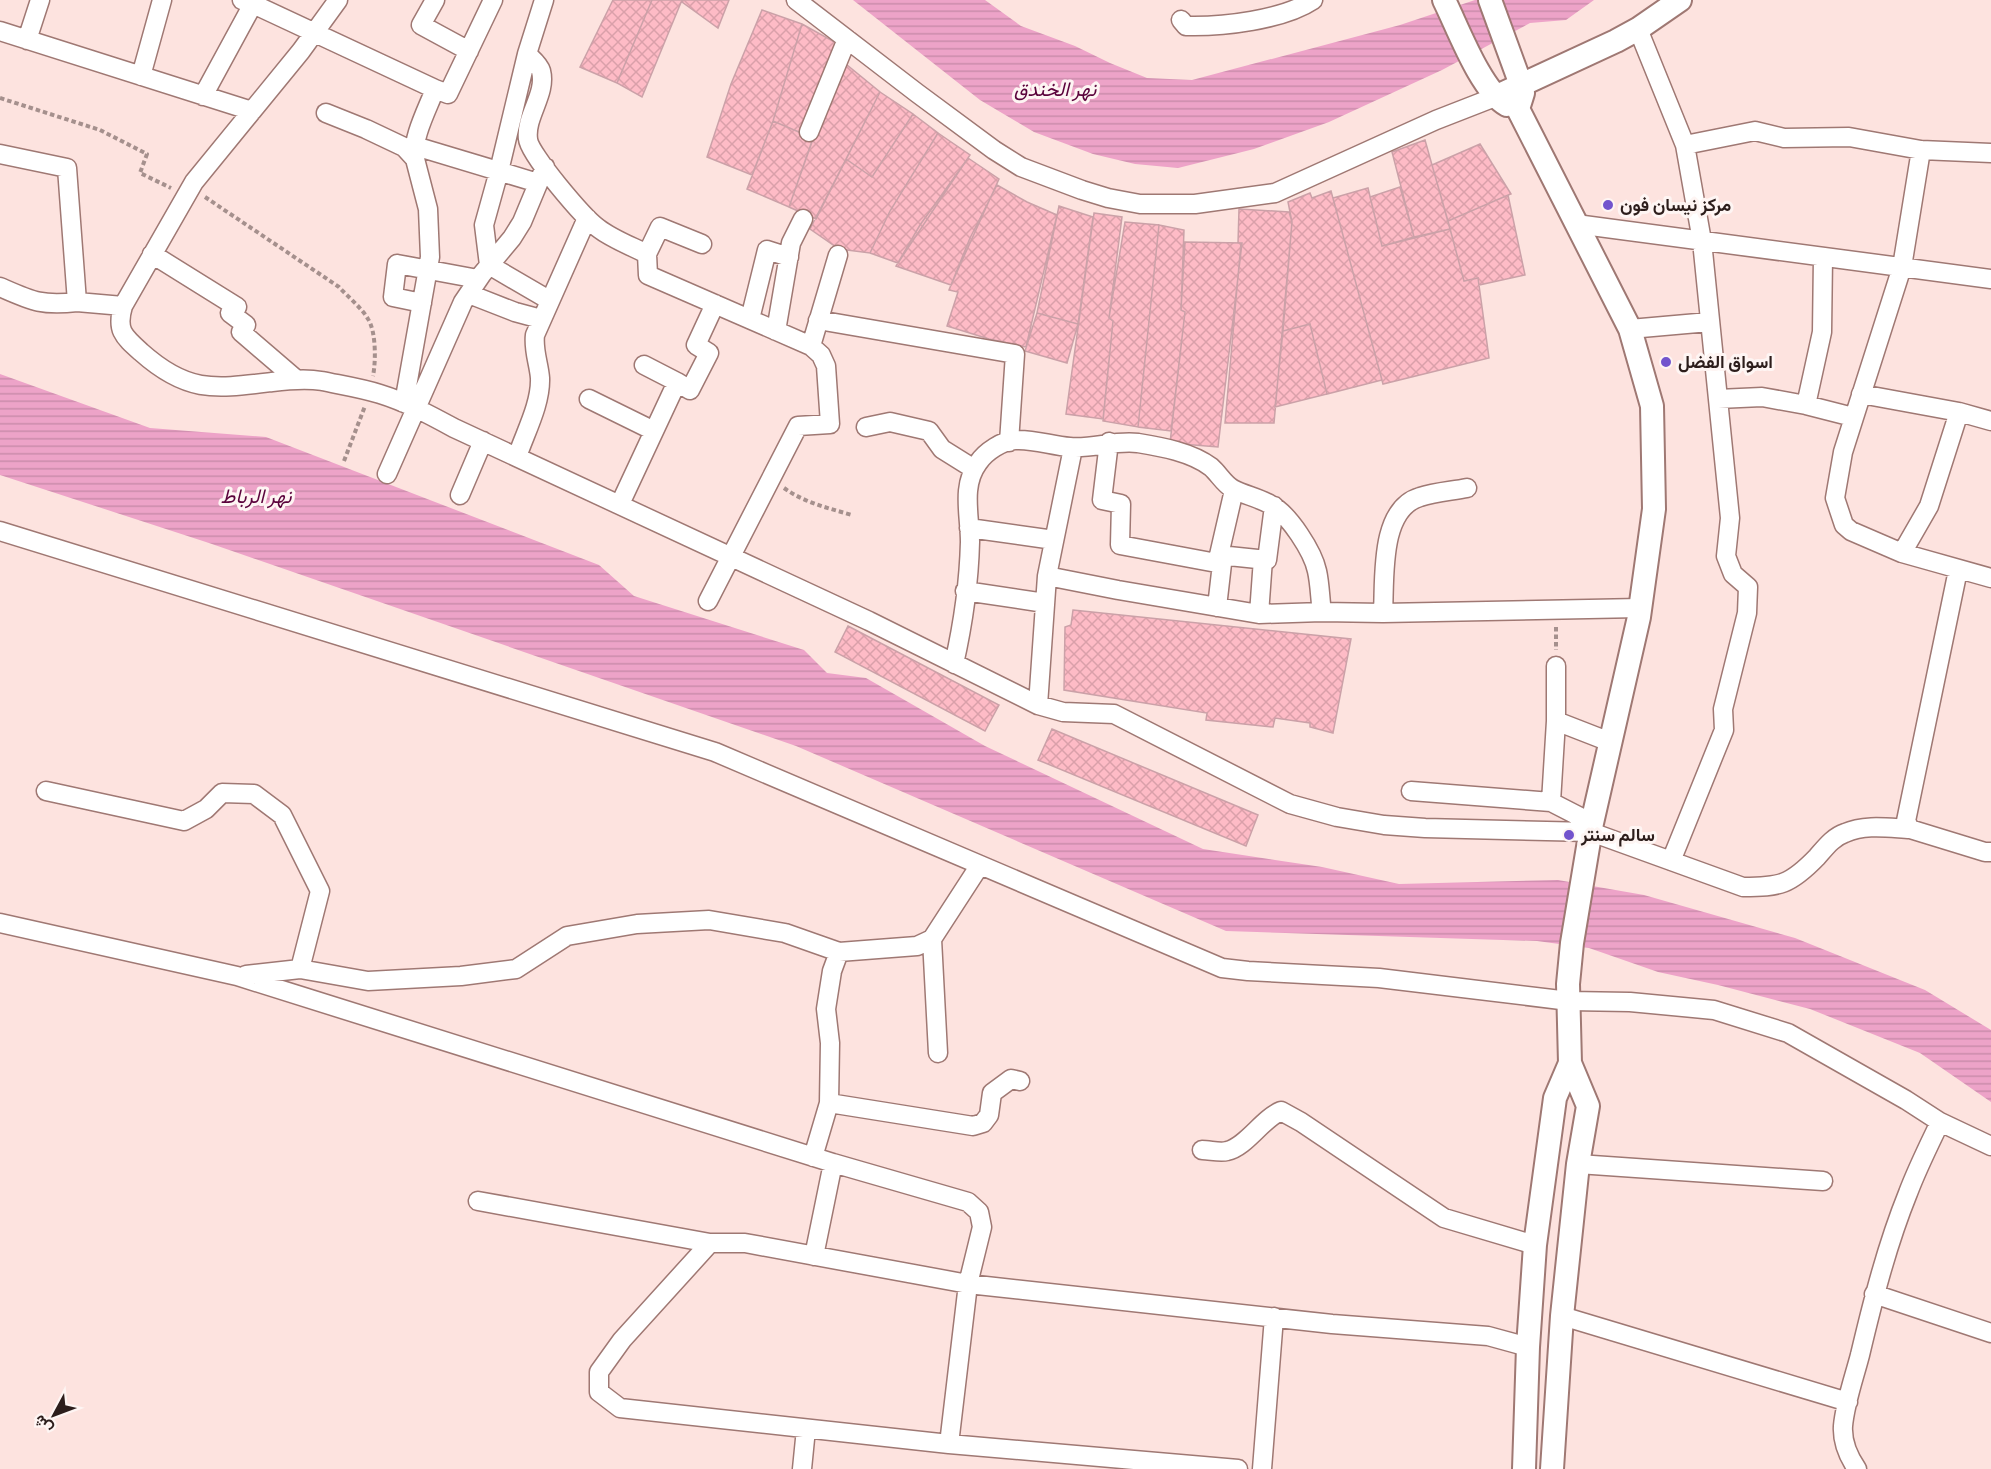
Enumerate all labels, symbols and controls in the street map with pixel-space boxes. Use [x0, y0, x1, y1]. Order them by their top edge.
water label: نهر الخندق [1014, 76, 1098, 102]
place label: مركز نيسان فون [1620, 193, 1732, 216]
marker: مركز نيسان فون [1601, 198, 1615, 212]
place label: اسواق الفضل [1678, 350, 1773, 373]
marker: اسواق الفضل [1659, 355, 1673, 369]
water label: نهر الرباط [221, 483, 293, 509]
place label: سالم سنتر [1580, 823, 1655, 847]
marker: سالم سنتر [1562, 828, 1576, 842]
north arrow [24, 1385, 84, 1445]
text: ش [29, 1411, 57, 1439]

